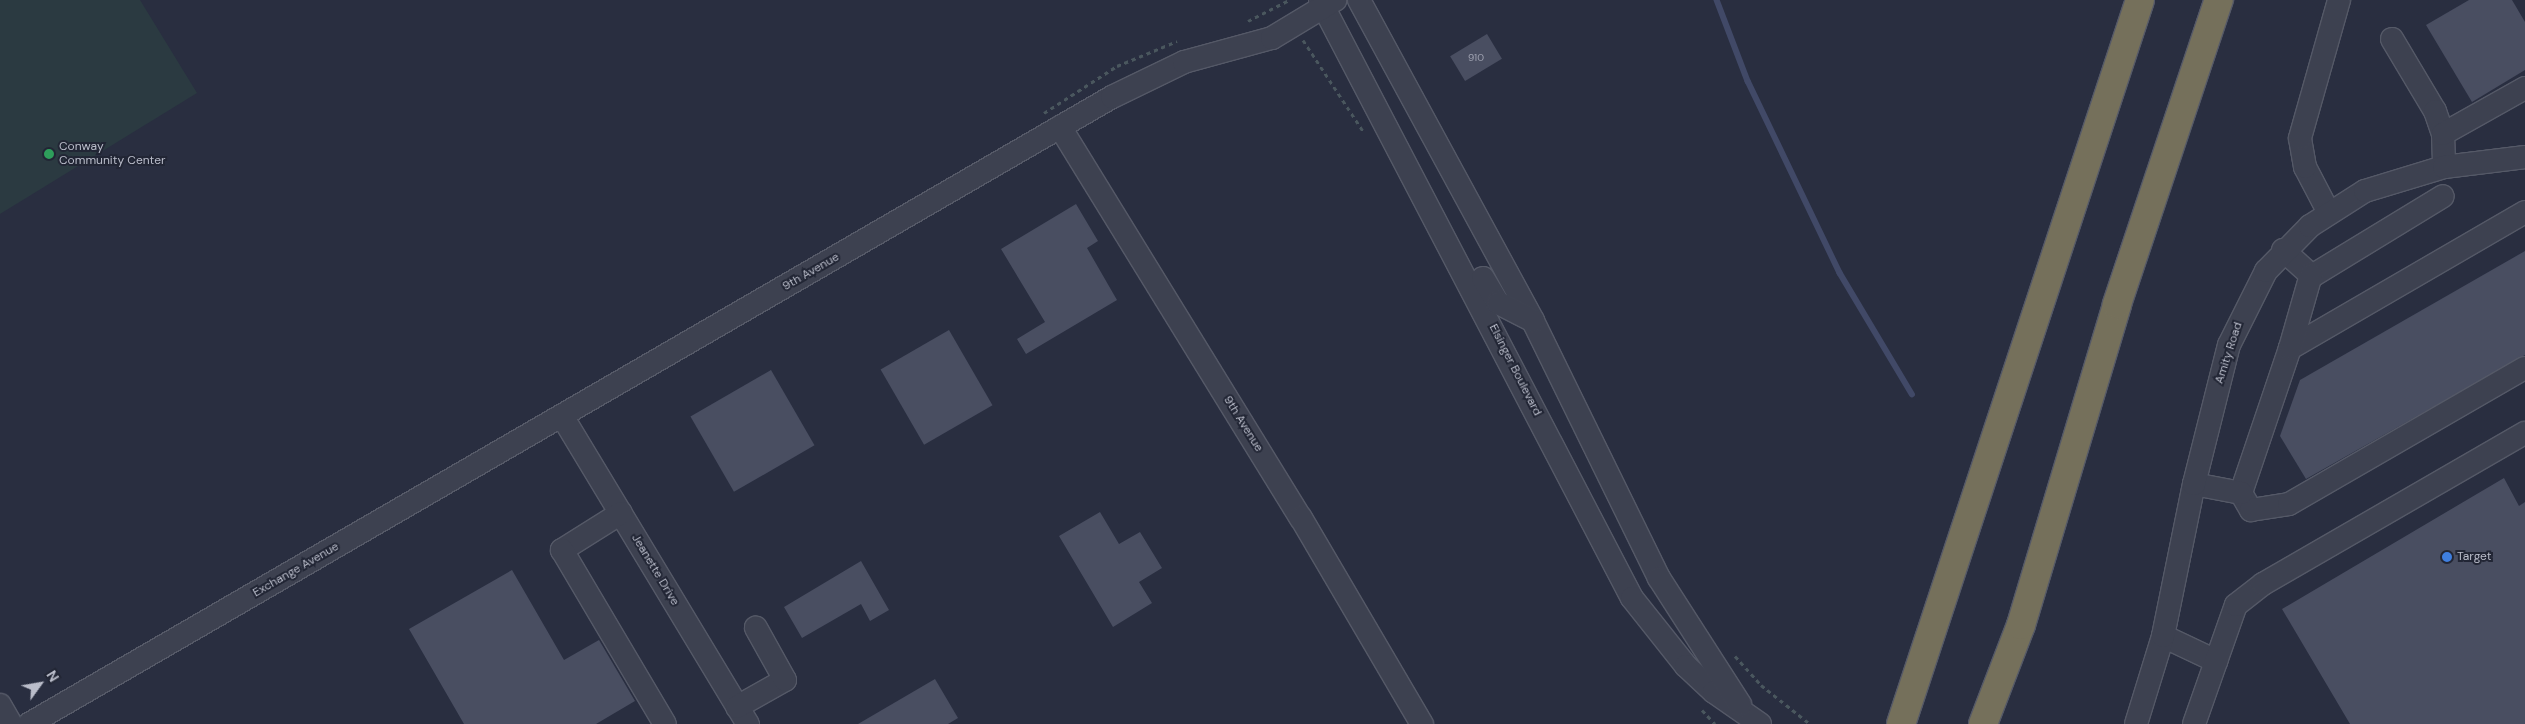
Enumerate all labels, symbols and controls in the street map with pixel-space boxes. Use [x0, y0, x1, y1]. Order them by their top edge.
house number: 910 [1468, 52, 1484, 64]
place label: Conway Community Center [59, 140, 165, 168]
marker: Conway Community Center [43, 148, 55, 160]
street label: 9th Avenue [780, 250, 842, 294]
street label: Amity Road [2212, 320, 2246, 386]
street label: Elsinger Boulevard [1486, 322, 1544, 418]
street label: 9th Avenue [1220, 393, 1266, 455]
street label: Jeanette Drive [628, 532, 682, 608]
street label: Exchange Avenue [250, 540, 342, 600]
place label: Target [2457, 550, 2491, 564]
marker: Target [2441, 551, 2453, 563]
north arrow [15, 659, 65, 709]
text: N [42, 667, 63, 685]

